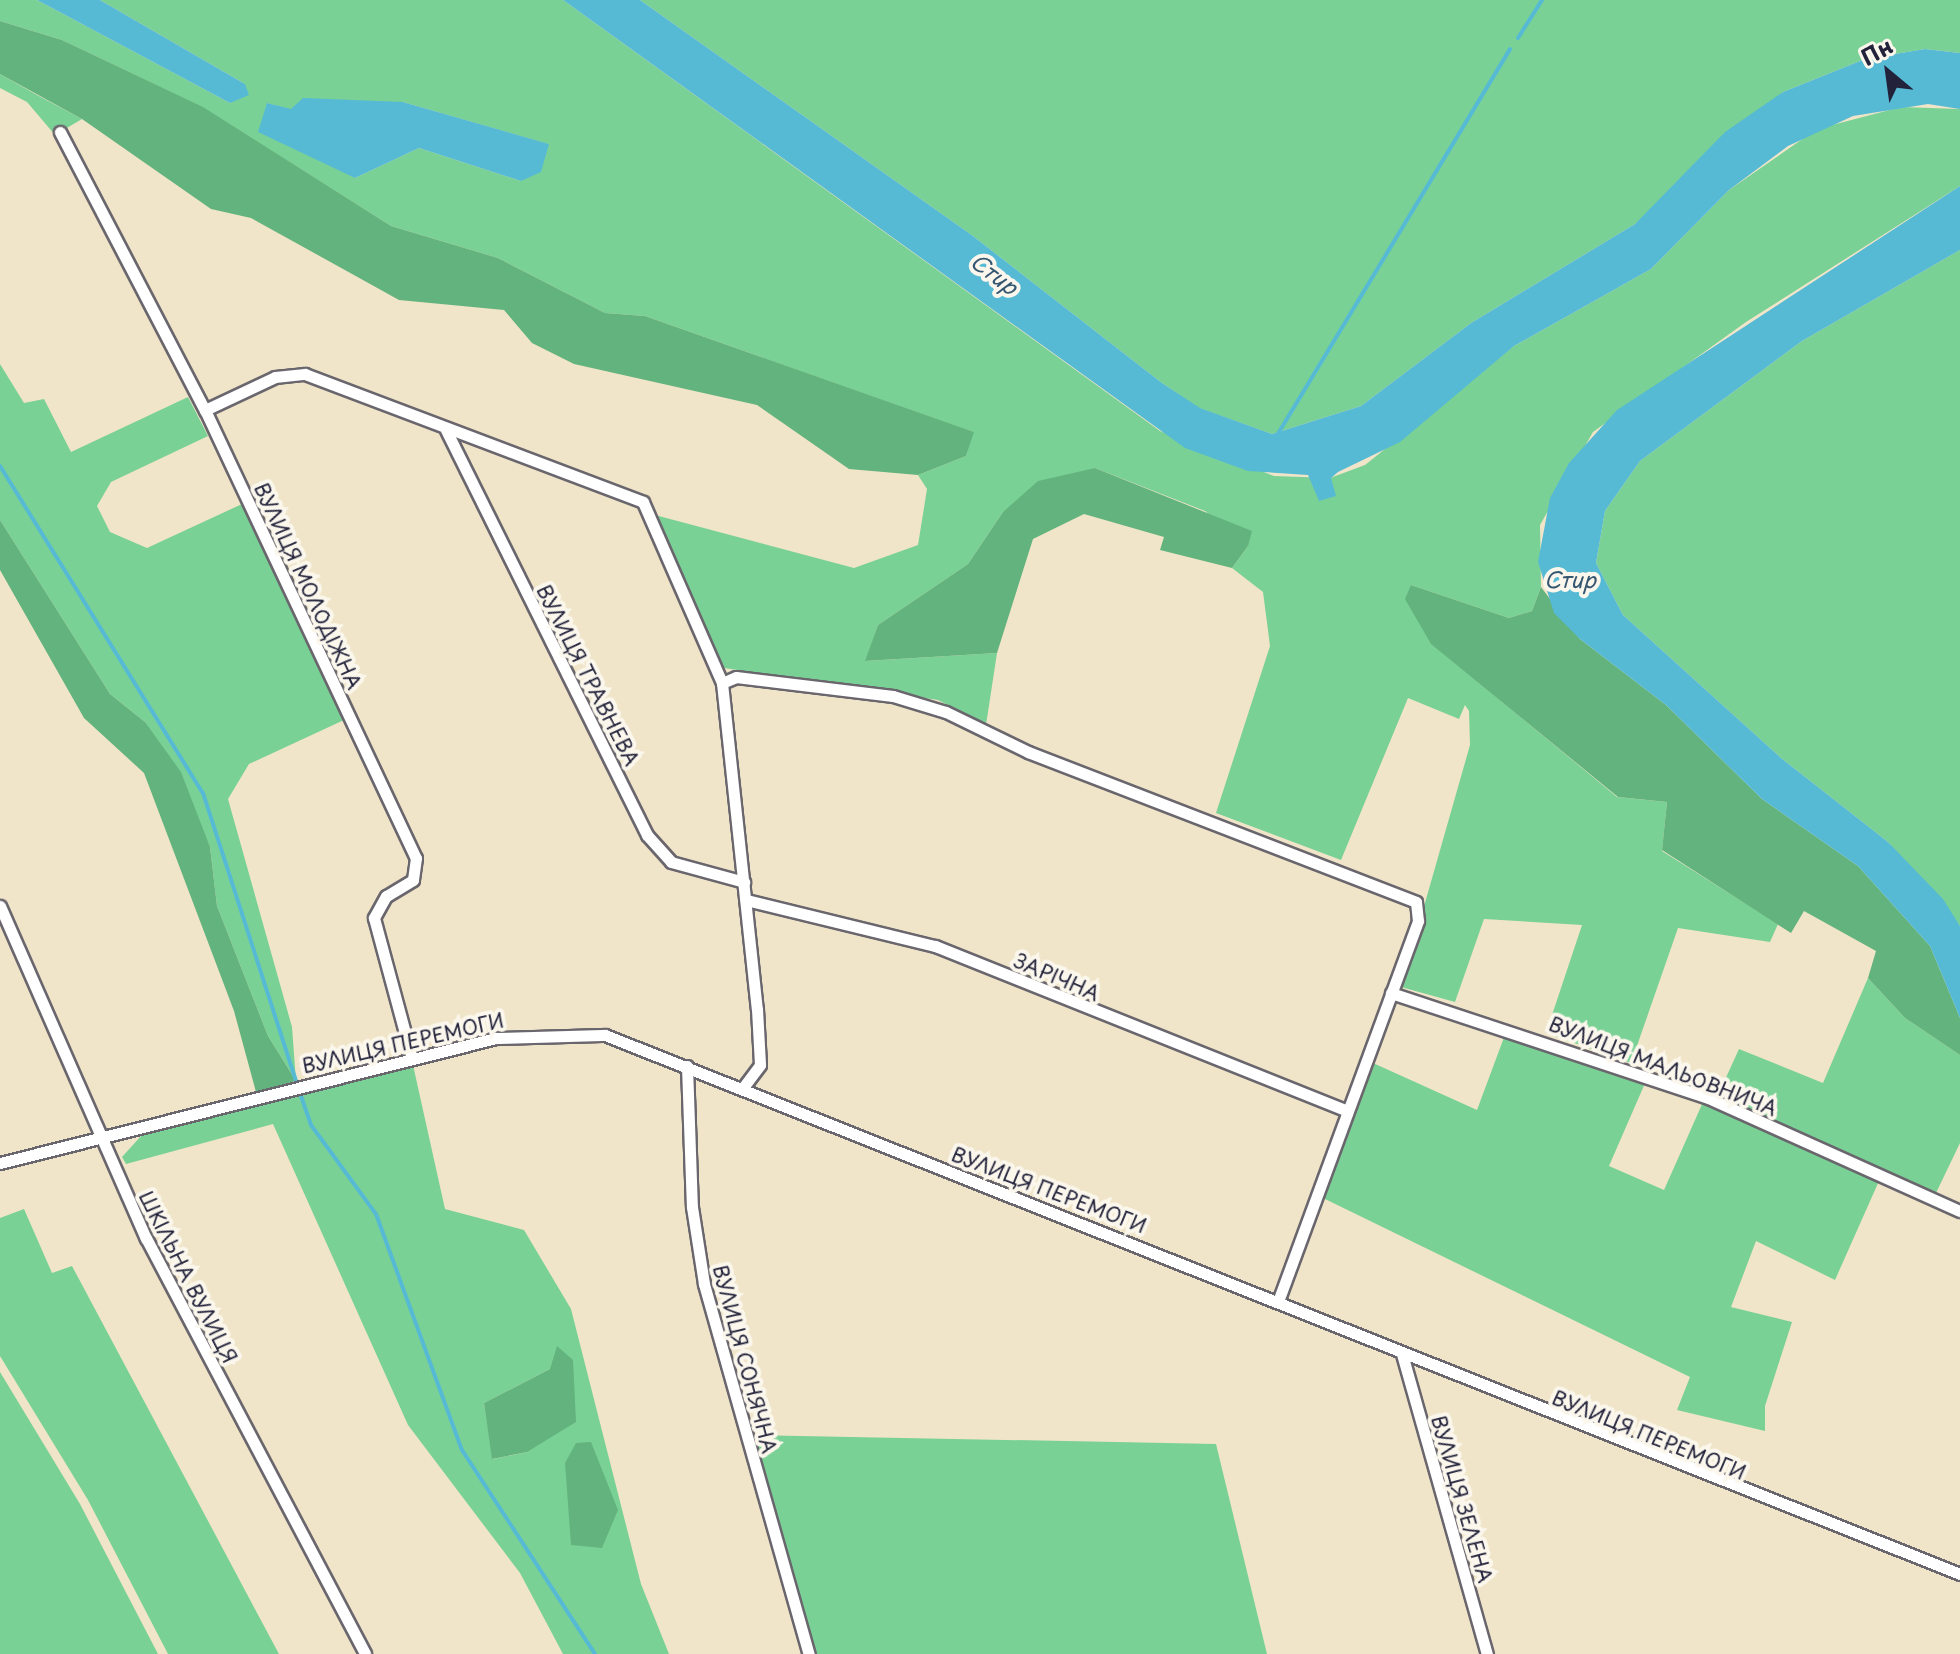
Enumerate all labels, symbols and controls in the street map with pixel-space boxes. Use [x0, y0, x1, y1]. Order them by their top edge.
text: Пн [1854, 28, 1898, 73]
north arrow [1848, 32, 1928, 112]
water label: Стир [966, 247, 1024, 299]
street label: ВУЛИЦЯ МОЛОДІЖНА [249, 478, 367, 694]
water label: Стир [1544, 566, 1596, 592]
street label: ВУЛИЦЯ ТРАВНЕВА [531, 579, 645, 771]
street label: ЗАРІЧНА [1011, 948, 1103, 1006]
street label: ВУЛИЦЯ ПЕРЕМОГИ [299, 1008, 507, 1078]
street label: ВУЛИЦЯ МАЛЬОВНИЧА [1545, 1011, 1781, 1121]
street label: ВУЛИЦЯ ПЕРЕМОГИ [948, 1142, 1150, 1238]
street label: ШКІЛЬНА ВУЛИЦЯ [134, 1187, 242, 1367]
street label: ВУЛИЦЯ СОНЯЧНА [708, 1261, 782, 1457]
street label: ВУЛИЦЯ ПЕРЕМОГИ [1548, 1385, 1750, 1485]
street label: ВУЛИЦЯ ЗЕЛЕНА [1426, 1412, 1498, 1586]

